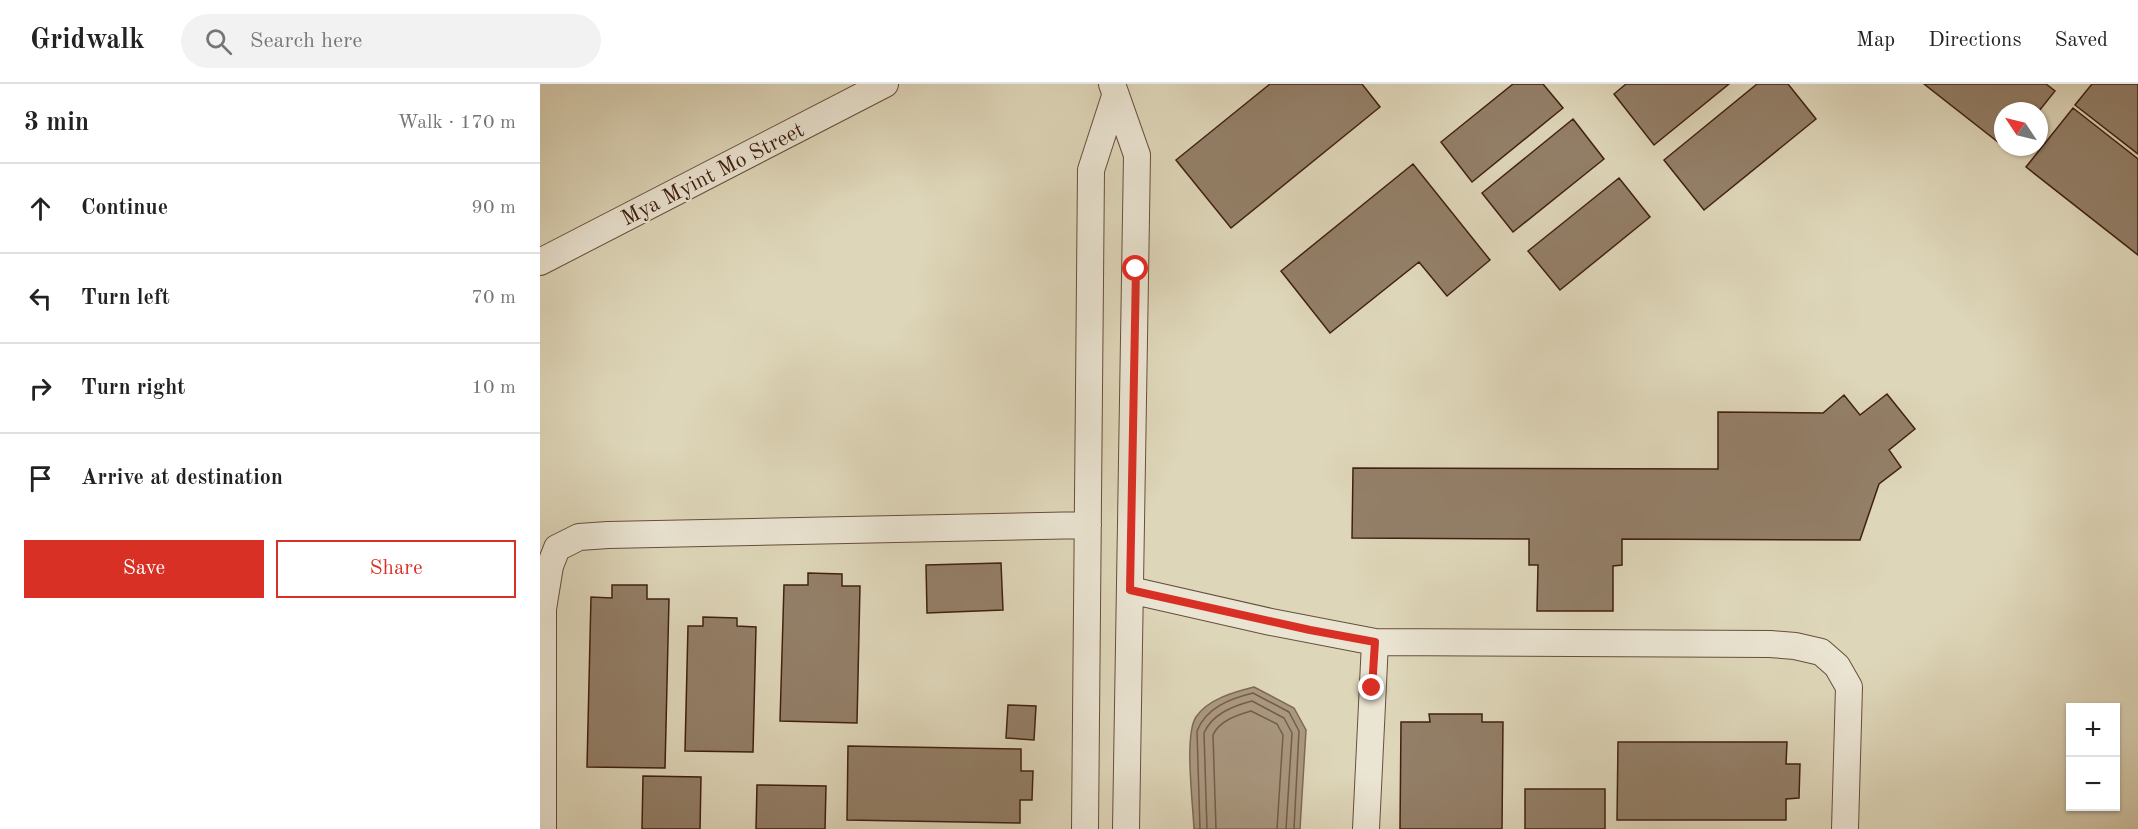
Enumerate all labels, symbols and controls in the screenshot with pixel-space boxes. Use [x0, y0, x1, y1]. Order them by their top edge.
search box [181, 14, 601, 68]
icon: search [202, 25, 235, 58]
text: Gridwalk [30, 27, 145, 55]
text: Search here [250, 30, 362, 52]
text: Map [1856, 30, 1895, 51]
text: Directions [1928, 30, 2022, 51]
text: Saved [2055, 30, 2108, 51]
north arrow [1994, 102, 2048, 156]
text: 3 min [24, 110, 89, 136]
text: Walk · 170 m [397, 113, 516, 133]
street label: Mya Myint Mo Street [618, 119, 808, 230]
icon: ahead [24, 192, 57, 225]
text: Continue [81, 197, 168, 219]
text: 90 m [471, 198, 516, 218]
route start [1122, 255, 1148, 281]
icon: left [24, 282, 57, 315]
text: Turn left [81, 287, 170, 309]
text: 70 m [471, 288, 516, 308]
icon: right [24, 372, 57, 405]
text: Turn right [81, 377, 185, 399]
text: 10 m [471, 378, 516, 398]
icon: arrive [24, 462, 57, 495]
text: Arrive at destination [81, 467, 283, 489]
button: Save [24, 540, 264, 598]
button: Share [276, 540, 516, 598]
route end [1358, 674, 1384, 700]
map controls [2066, 703, 2120, 811]
button: + [2066, 703, 2120, 757]
button: − [2066, 757, 2120, 811]

